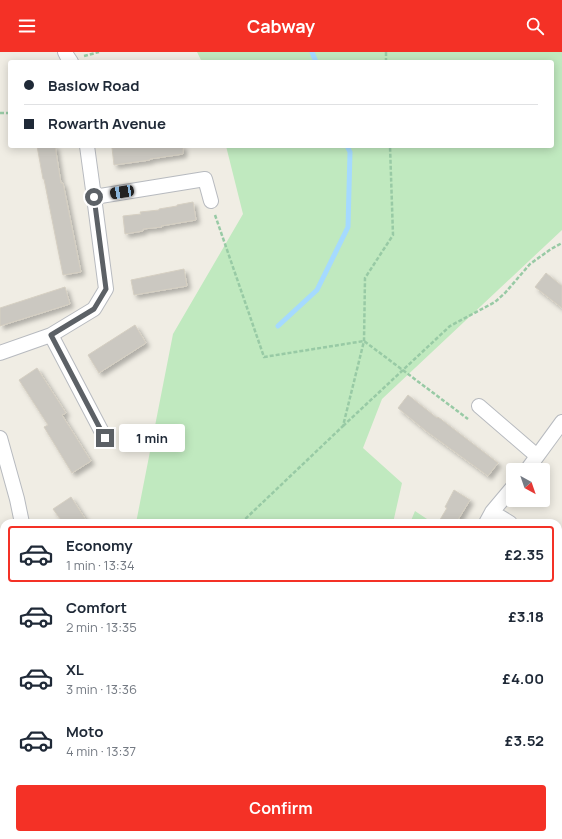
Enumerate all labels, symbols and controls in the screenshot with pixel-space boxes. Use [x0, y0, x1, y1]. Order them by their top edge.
text: Cabway [247, 14, 315, 38]
icon: menu [16, 15, 38, 37]
icon: search [524, 15, 546, 37]
text: Baslow Road [48, 75, 140, 96]
text: Rowarth Avenue [48, 113, 166, 134]
car [109, 184, 135, 200]
route start [85, 188, 103, 206]
callout: 1 min [119, 424, 185, 452]
route end [96, 429, 114, 447]
text: 1 min [136, 429, 168, 447]
north arrow [506, 463, 550, 507]
map controls [506, 463, 550, 507]
text: Economy [66, 535, 133, 556]
icon: car [18, 536, 54, 572]
text: £2.35 [504, 544, 544, 565]
text: 1 min · 13:34 [66, 556, 135, 574]
text: Comfort [66, 597, 127, 618]
icon: car [18, 598, 54, 634]
text: £3.18 [508, 606, 544, 627]
text: 2 min · 13:35 [66, 618, 137, 636]
text: XL [66, 659, 84, 680]
icon: car [18, 660, 54, 696]
text: £4.00 [502, 668, 544, 689]
text: 3 min · 13:36 [66, 680, 137, 698]
text: Moto [66, 721, 103, 742]
icon: car [18, 722, 54, 758]
text: £3.52 [505, 730, 544, 751]
text: 4 min · 13:37 [66, 742, 136, 760]
button: Confirm [16, 785, 546, 831]

